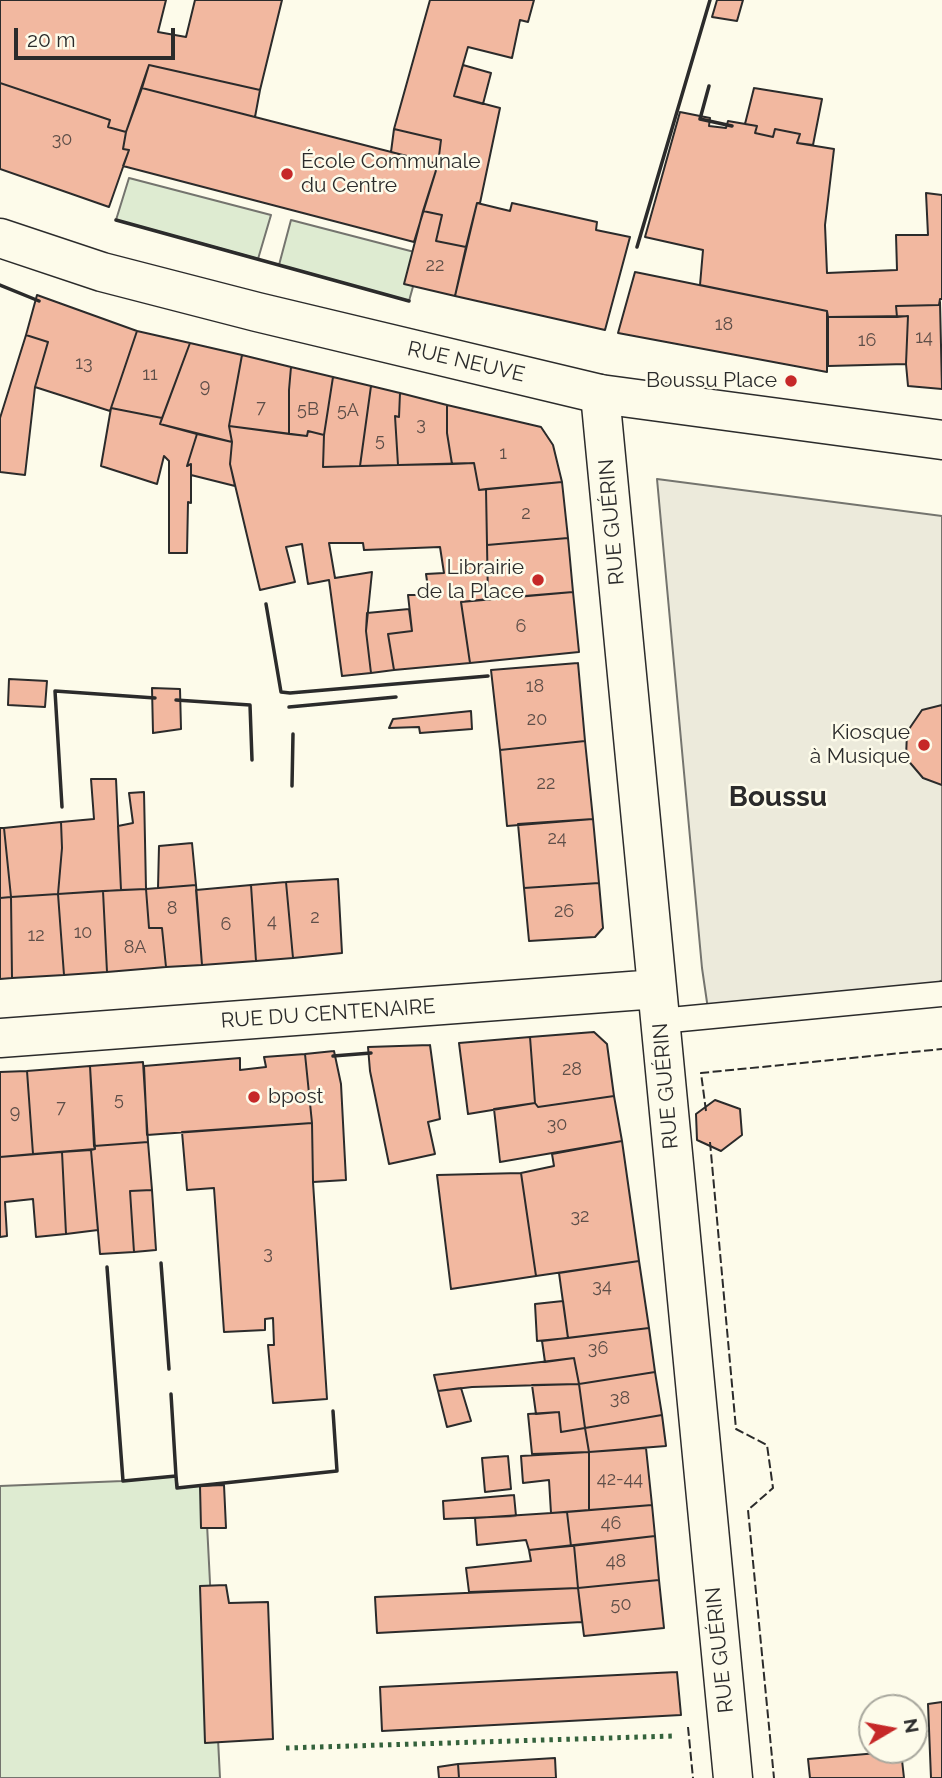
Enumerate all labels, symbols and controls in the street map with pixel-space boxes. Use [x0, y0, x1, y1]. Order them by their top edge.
scale bar [18, 14, 178, 58]
text: 20 m [27, 27, 75, 52]
house number: 30 [52, 129, 72, 151]
place label: École Communale du Centre [301, 149, 480, 199]
marker: École Communale du Centre [279, 166, 295, 182]
house number: 22 [426, 255, 444, 277]
house number: 18 [715, 314, 733, 336]
house number: 14 [915, 327, 933, 349]
house number: 16 [858, 330, 876, 352]
street label: RUE NEUVE [405, 336, 527, 388]
house number: 13 [75, 353, 93, 375]
house number: 11 [142, 364, 158, 386]
place label: Boussu Place [646, 368, 777, 394]
marker: Boussu Place [783, 373, 799, 389]
house number: 9 [200, 376, 210, 398]
house number: 7 [256, 397, 266, 419]
house number: 5B [297, 399, 319, 421]
house number: 5A [337, 400, 359, 422]
house number: 3 [416, 414, 426, 436]
house number: 5 [375, 430, 385, 452]
house number: 1 [499, 443, 507, 465]
street label: RUE GUÉRIN [594, 458, 630, 586]
house number: 2 [521, 503, 531, 525]
place label: Librairie de la Place [417, 555, 524, 605]
marker: Librairie de la Place [530, 572, 546, 588]
house number: 6 [516, 616, 526, 638]
house number: 18 [526, 676, 544, 698]
house number: 20 [527, 709, 547, 731]
place label: Kiosque à Musique [810, 720, 910, 770]
marker: Kiosque à Musique [916, 737, 932, 753]
house number: 22 [537, 773, 555, 795]
district label: Boussu [729, 781, 827, 815]
house number: 24 [547, 828, 567, 850]
house number: 8 [167, 898, 177, 920]
house number: 26 [554, 901, 574, 923]
house number: 2 [310, 907, 320, 929]
house number: 4 [267, 911, 277, 933]
house number: 6 [221, 914, 231, 936]
house number: 10 [74, 922, 92, 944]
house number: 12 [27, 925, 45, 947]
house number: 8A [124, 937, 146, 959]
street label: RUE DU CENTENAIRE [220, 994, 436, 1034]
street label: RUE GUÉRIN [648, 1022, 684, 1150]
house number: 28 [562, 1059, 582, 1081]
place label: bpost [268, 1084, 324, 1110]
house number: 5 [114, 1089, 124, 1111]
marker: bpost [246, 1089, 262, 1105]
house number: 7 [56, 1097, 66, 1119]
house number: 9 [10, 1102, 20, 1124]
house number: 30 [547, 1114, 567, 1136]
house number: 32 [571, 1206, 589, 1228]
house number: 3 [263, 1243, 273, 1265]
house number: 34 [592, 1276, 612, 1298]
house number: 36 [588, 1338, 608, 1360]
house number: 38 [610, 1388, 630, 1410]
house number: 42-44 [597, 1469, 643, 1491]
house number: 46 [601, 1513, 621, 1535]
house number: 48 [606, 1551, 626, 1573]
street label: RUE GUÉRIN [701, 1586, 739, 1714]
house number: 50 [611, 1594, 631, 1616]
north arrow [858, 1694, 928, 1764]
text: N [900, 1717, 924, 1735]

